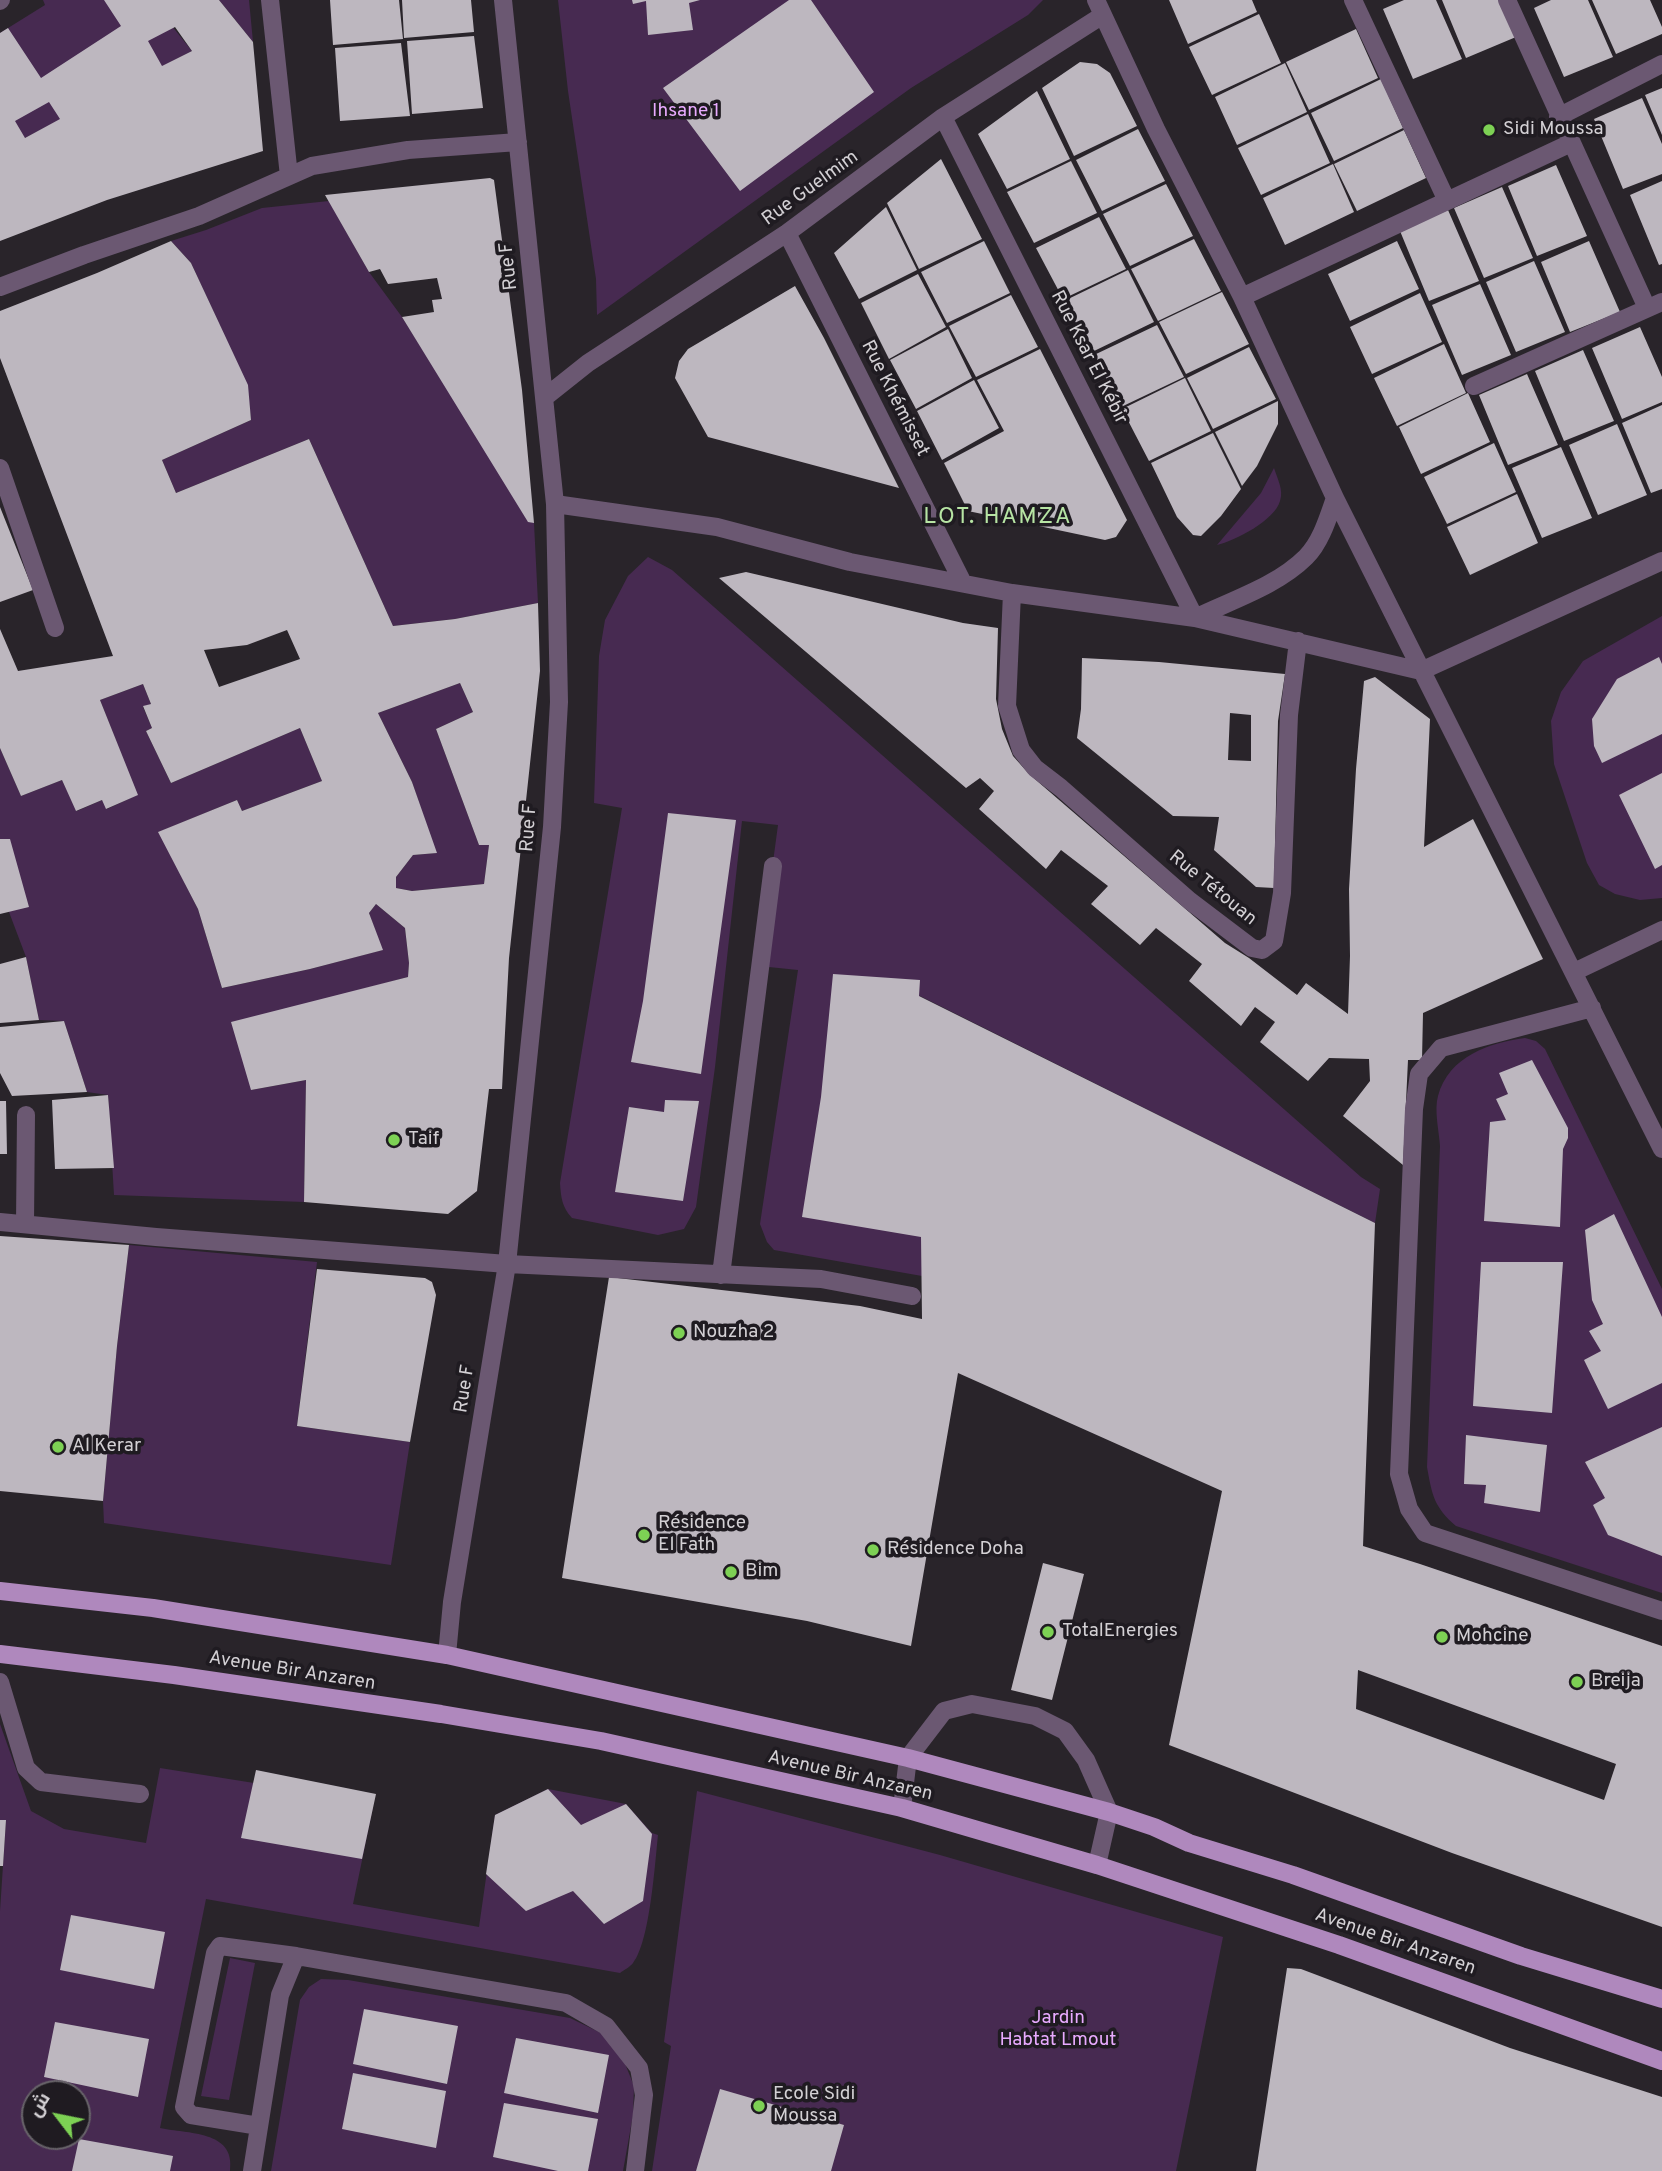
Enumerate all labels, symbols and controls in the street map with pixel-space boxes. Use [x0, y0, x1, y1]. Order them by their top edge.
park label: Ihsane 1 [652, 101, 720, 123]
place label: Sidi Moussa [1503, 119, 1603, 141]
marker: Sidi Moussa [1481, 122, 1497, 138]
street label: Rue Guelmim [758, 146, 864, 232]
street label: Rue F [496, 241, 524, 291]
street label: Rue Ksar El Kébir [1045, 287, 1131, 429]
street label: Rue Khémisset [855, 337, 933, 461]
district label: LOT. HAMZA [925, 504, 1071, 532]
street label: Rue F [517, 803, 543, 853]
street label: Rue Tétouan [1163, 847, 1261, 931]
place label: Taif [408, 1129, 439, 1151]
marker: Taif [386, 1132, 402, 1148]
place label: Nouzha 2 [693, 1322, 774, 1344]
marker: Nouzha 2 [671, 1325, 687, 1341]
street label: Rue F [451, 1363, 481, 1415]
place label: Al Kerar [72, 1436, 141, 1458]
marker: Al Kerar [50, 1439, 66, 1455]
place label: Résidence El Fath [658, 1513, 746, 1557]
marker: Résidence El Fath [636, 1527, 652, 1543]
place label: Résidence Doha [887, 1539, 1024, 1561]
marker: Résidence Doha [865, 1542, 881, 1558]
place label: Bim [745, 1561, 778, 1583]
marker: Bim [723, 1564, 739, 1580]
place label: TotalEnergies [1062, 1621, 1178, 1643]
marker: TotalEnergies [1040, 1624, 1056, 1640]
place label: Mohcine [1456, 1626, 1528, 1648]
marker: Mohcine [1434, 1629, 1450, 1645]
street label: Avenue Bir Anzaren [207, 1648, 377, 1696]
place label: Breija [1591, 1671, 1641, 1693]
marker: Breija [1569, 1674, 1585, 1690]
street label: Avenue Bir Anzaren [765, 1747, 935, 1807]
street label: Avenue Bir Anzaren [1312, 1905, 1478, 1981]
park label: Jardin Habtat Lmout [999, 2008, 1117, 2052]
north arrow [21, 2080, 91, 2150]
place label: Ecole Sidi Moussa [773, 2084, 855, 2128]
text: ش [23, 2088, 57, 2122]
marker: Ecole Sidi Moussa [751, 2098, 767, 2114]

